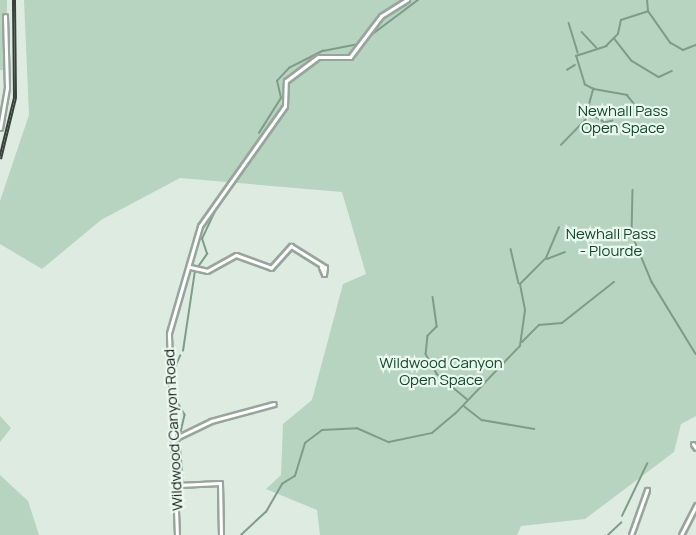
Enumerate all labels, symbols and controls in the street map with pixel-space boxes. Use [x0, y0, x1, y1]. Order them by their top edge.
park label: Newhall Pass Open Space [578, 101, 668, 136]
park label: Newhall Pass - Plourde [566, 224, 656, 259]
street label: Wildwood Canyon Road [160, 349, 186, 511]
park label: Wildwood Canyon Open Space [379, 353, 503, 388]

